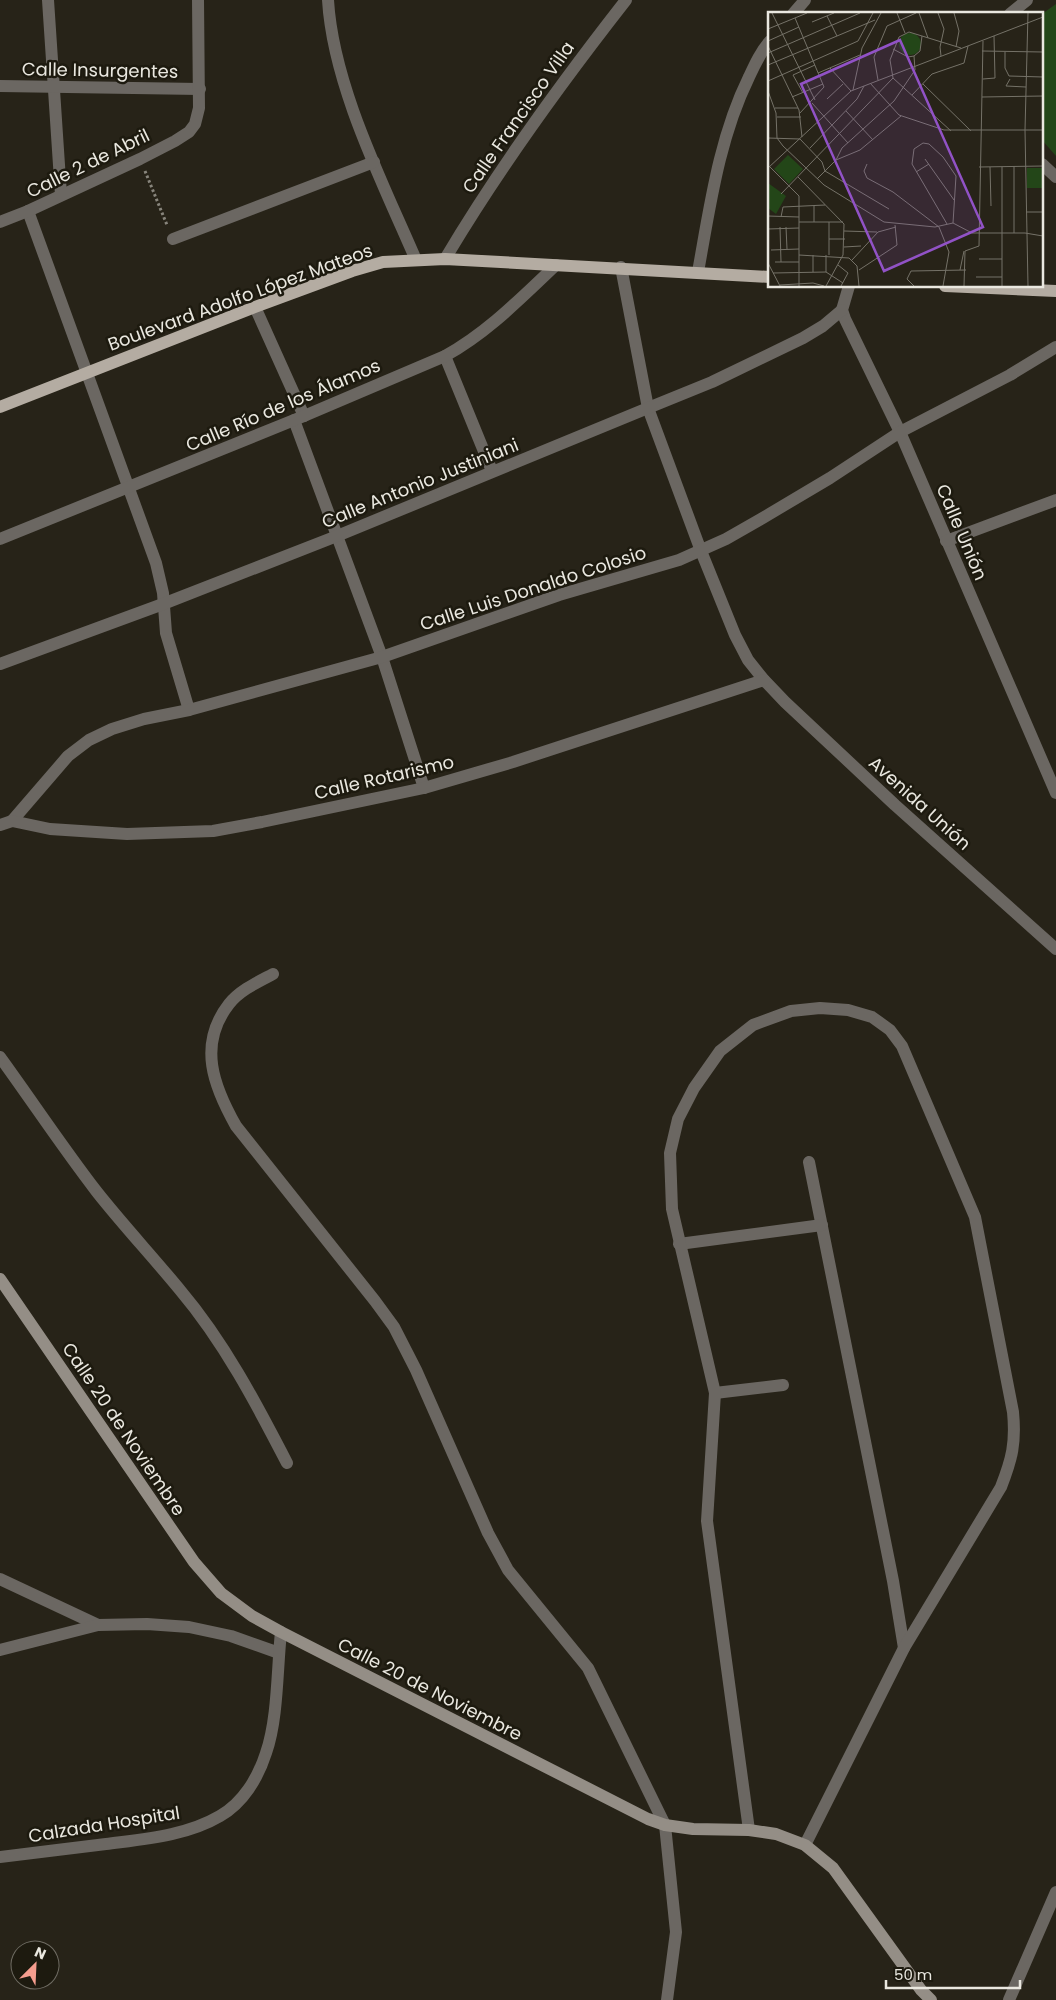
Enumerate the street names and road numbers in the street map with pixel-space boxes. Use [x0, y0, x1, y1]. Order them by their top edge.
street label: Calle Francisco Villa [456, 36, 580, 198]
street label: Calle Insurgentes [22, 56, 178, 84]
street label: Calle 2 de Abril [22, 122, 154, 204]
street label: Boulevard Adolfo López Mateos [104, 237, 376, 357]
street label: Calle Río de los Álamos [182, 353, 384, 457]
street label: Calle Antonio Justiniani [318, 432, 522, 534]
street label: Calle Unión [931, 480, 993, 584]
street label: Calle Luis Donaldo Colosio [417, 540, 649, 636]
street label: Calle Rotarismo [312, 749, 456, 805]
street label: Avenida Unión [863, 750, 977, 856]
street label: Calle 20 de Noviembre [57, 1337, 191, 1521]
street label: Calle 20 de Noviembre [333, 1632, 527, 1746]
street label: Calzada Hospital [26, 1800, 182, 1848]

